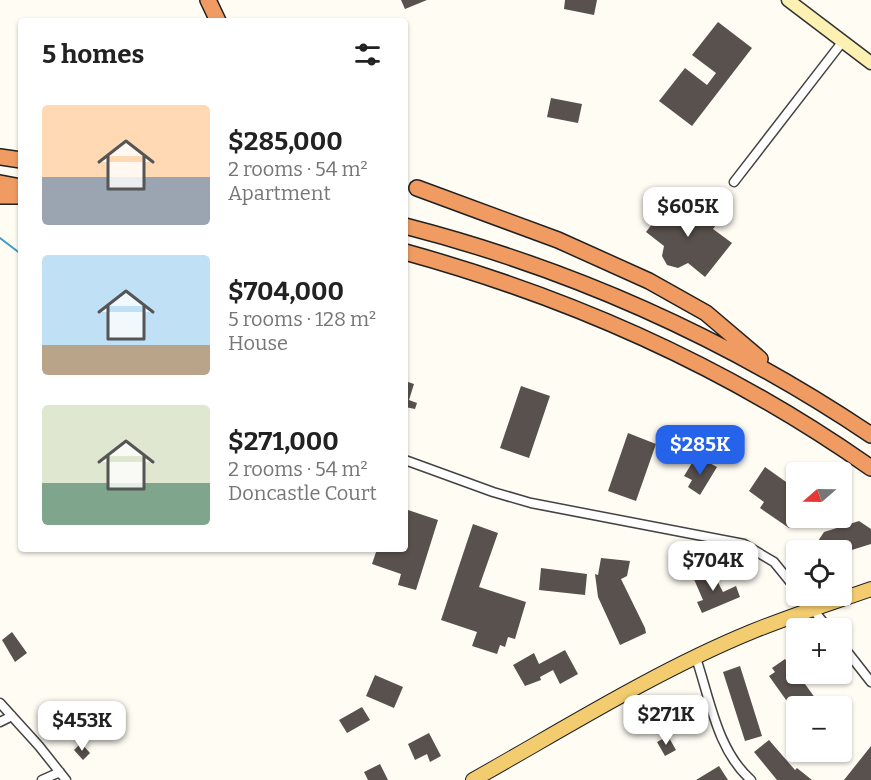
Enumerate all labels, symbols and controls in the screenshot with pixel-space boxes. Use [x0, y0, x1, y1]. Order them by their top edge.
icon: filters [351, 38, 384, 71]
text: 5 homes [42, 39, 144, 70]
text: $285,000 [228, 126, 343, 157]
icon: home [90, 129, 162, 201]
text: 2 rooms · 54 m² [228, 157, 368, 181]
text: Apartment [228, 181, 331, 205]
pin: $605K [646, 187, 730, 238]
text: $605K [657, 194, 719, 218]
text: $704,000 [228, 276, 344, 307]
icon: home [90, 279, 162, 351]
text: 5 rooms · 128 m² [228, 307, 376, 331]
text: House [228, 331, 288, 355]
pin: $285K [658, 425, 742, 476]
text: $271,000 [228, 426, 339, 457]
icon: home [90, 429, 162, 501]
text: $285K [670, 432, 730, 456]
text: 2 rooms · 54 m² [228, 457, 368, 481]
north arrow [786, 462, 852, 528]
map controls [786, 462, 852, 762]
text: Doncastle Court [228, 481, 377, 505]
button: locate [786, 540, 852, 606]
pin: $704K [671, 541, 755, 592]
text: $704K [682, 548, 744, 572]
button: + [786, 618, 852, 684]
pin: $271K [624, 695, 708, 746]
button: − [786, 696, 852, 762]
pin: $453K [40, 701, 124, 752]
text: $271K [637, 702, 695, 726]
text: $453K [52, 708, 112, 732]

